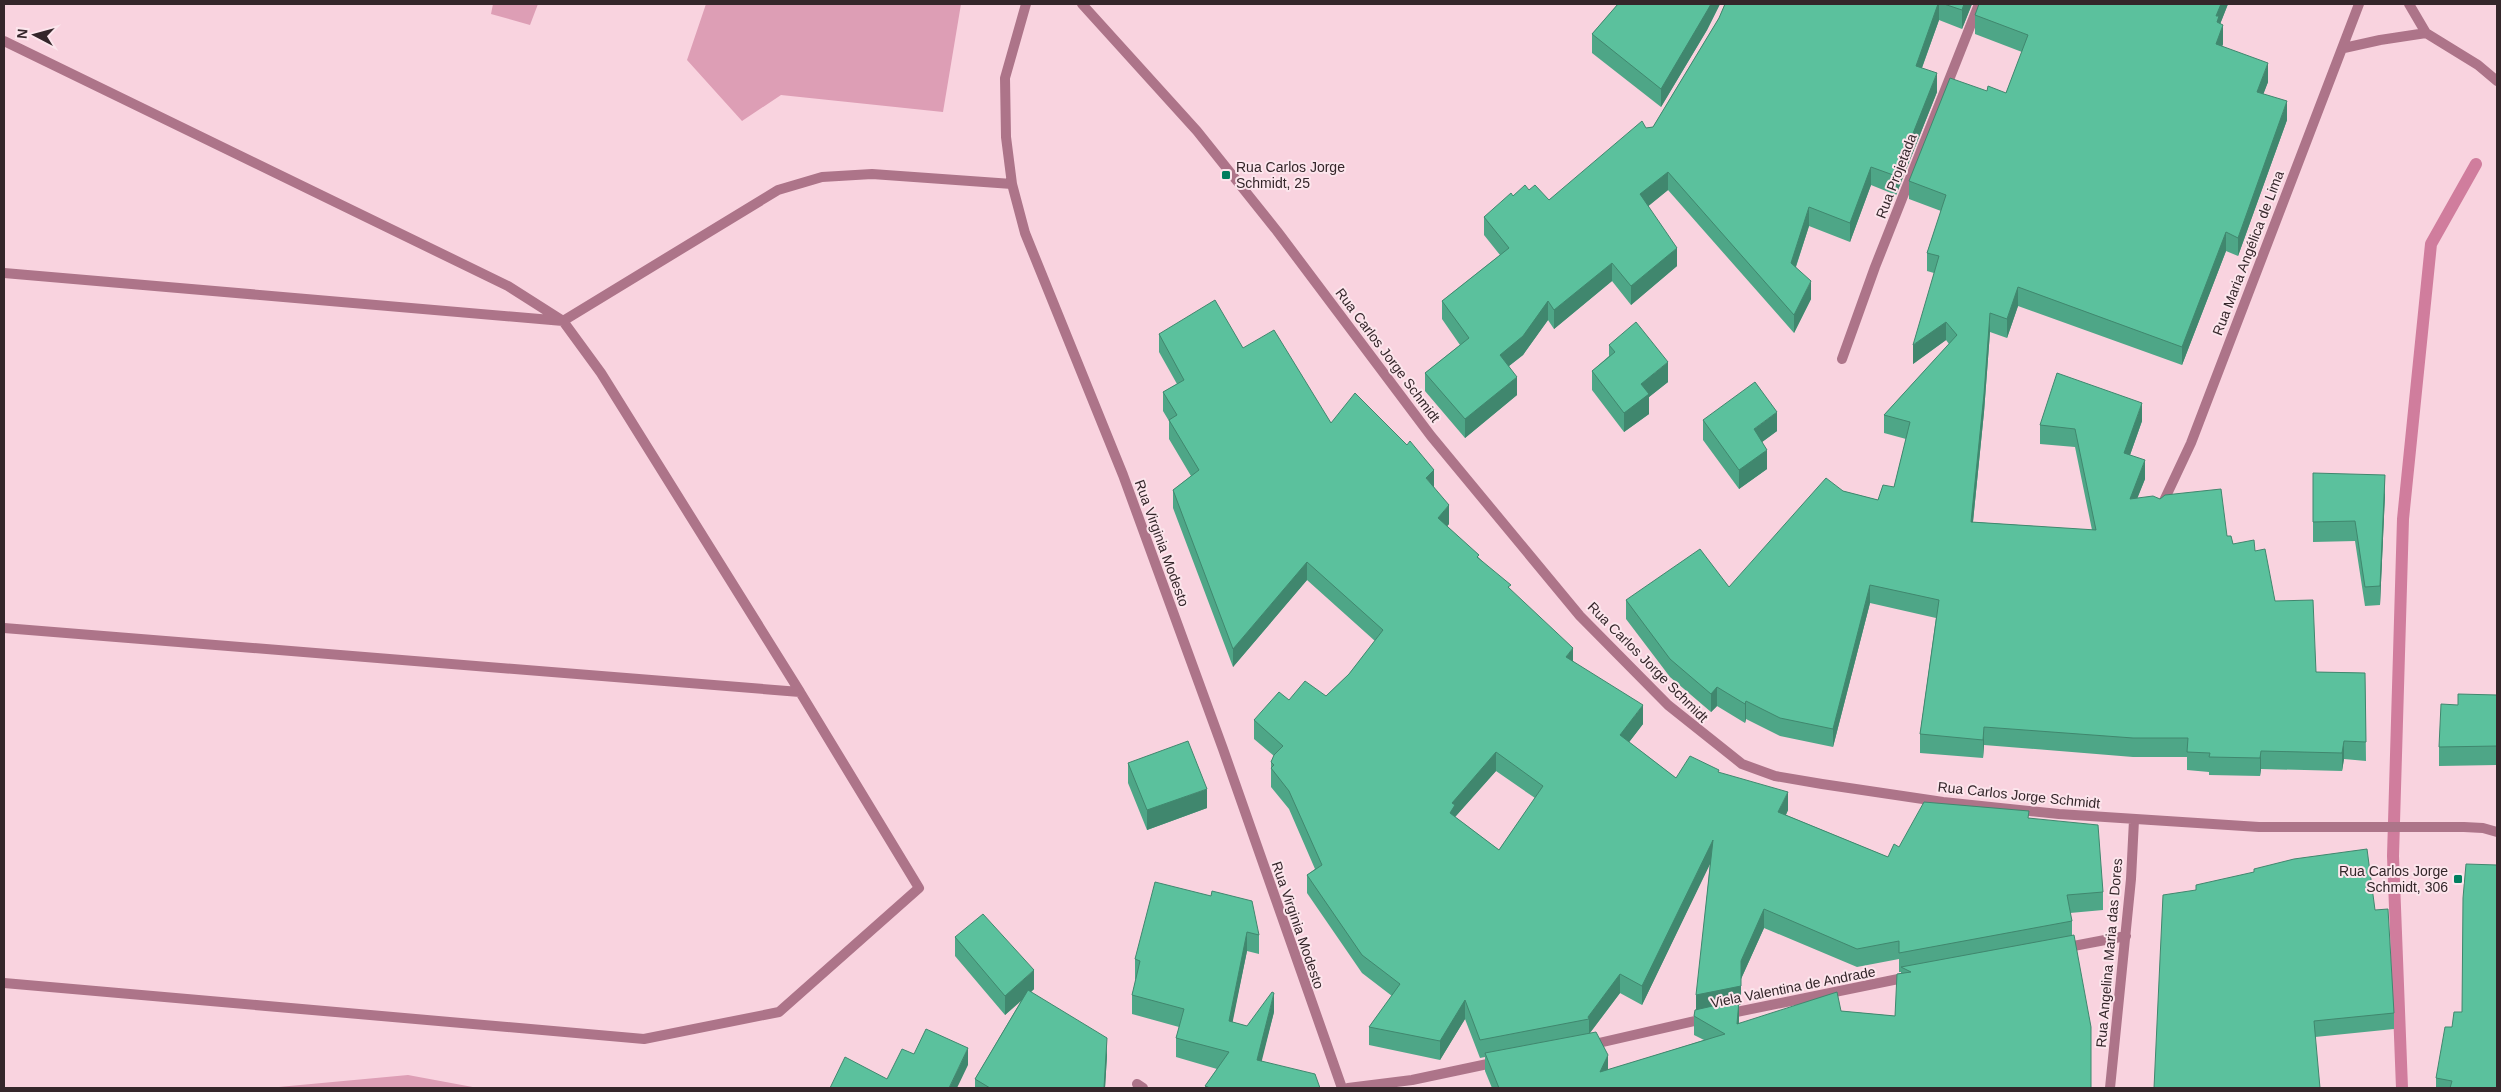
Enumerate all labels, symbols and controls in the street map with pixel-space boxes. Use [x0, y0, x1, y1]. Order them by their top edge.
north arrow [10, 10, 60, 60]
text: N [14, 28, 31, 40]
street label: Rua Projetada [1872, 131, 1920, 221]
place label: Rua Carlos Jorge Schmidt, 25 [1236, 159, 1345, 191]
street label: Rua Maria Angélica de Lima [2209, 168, 2287, 338]
marker: Rua Carlos Jorge Schmidt, 25 [1220, 169, 1232, 181]
street label: Rua Carlos Jorge Schmidt [1332, 285, 1444, 425]
street label: Rua Virginia Modesto [1132, 477, 1192, 609]
street label: Rua Carlos Jorge Schmidt [1585, 599, 1712, 726]
street label: Rua Carlos Jorge Schmidt [1937, 779, 2101, 812]
street label: Rua Angelina Maria das Dores [2093, 858, 2125, 1048]
street label: Rua Virginia Modesto [1269, 859, 1327, 991]
place label: Rua Carlos Jorge Schmidt, 306 [2339, 863, 2448, 895]
marker: Rua Carlos Jorge Schmidt, 306 [2452, 873, 2464, 885]
street label: Viela Valentina de Andrade [1709, 963, 1877, 1011]

